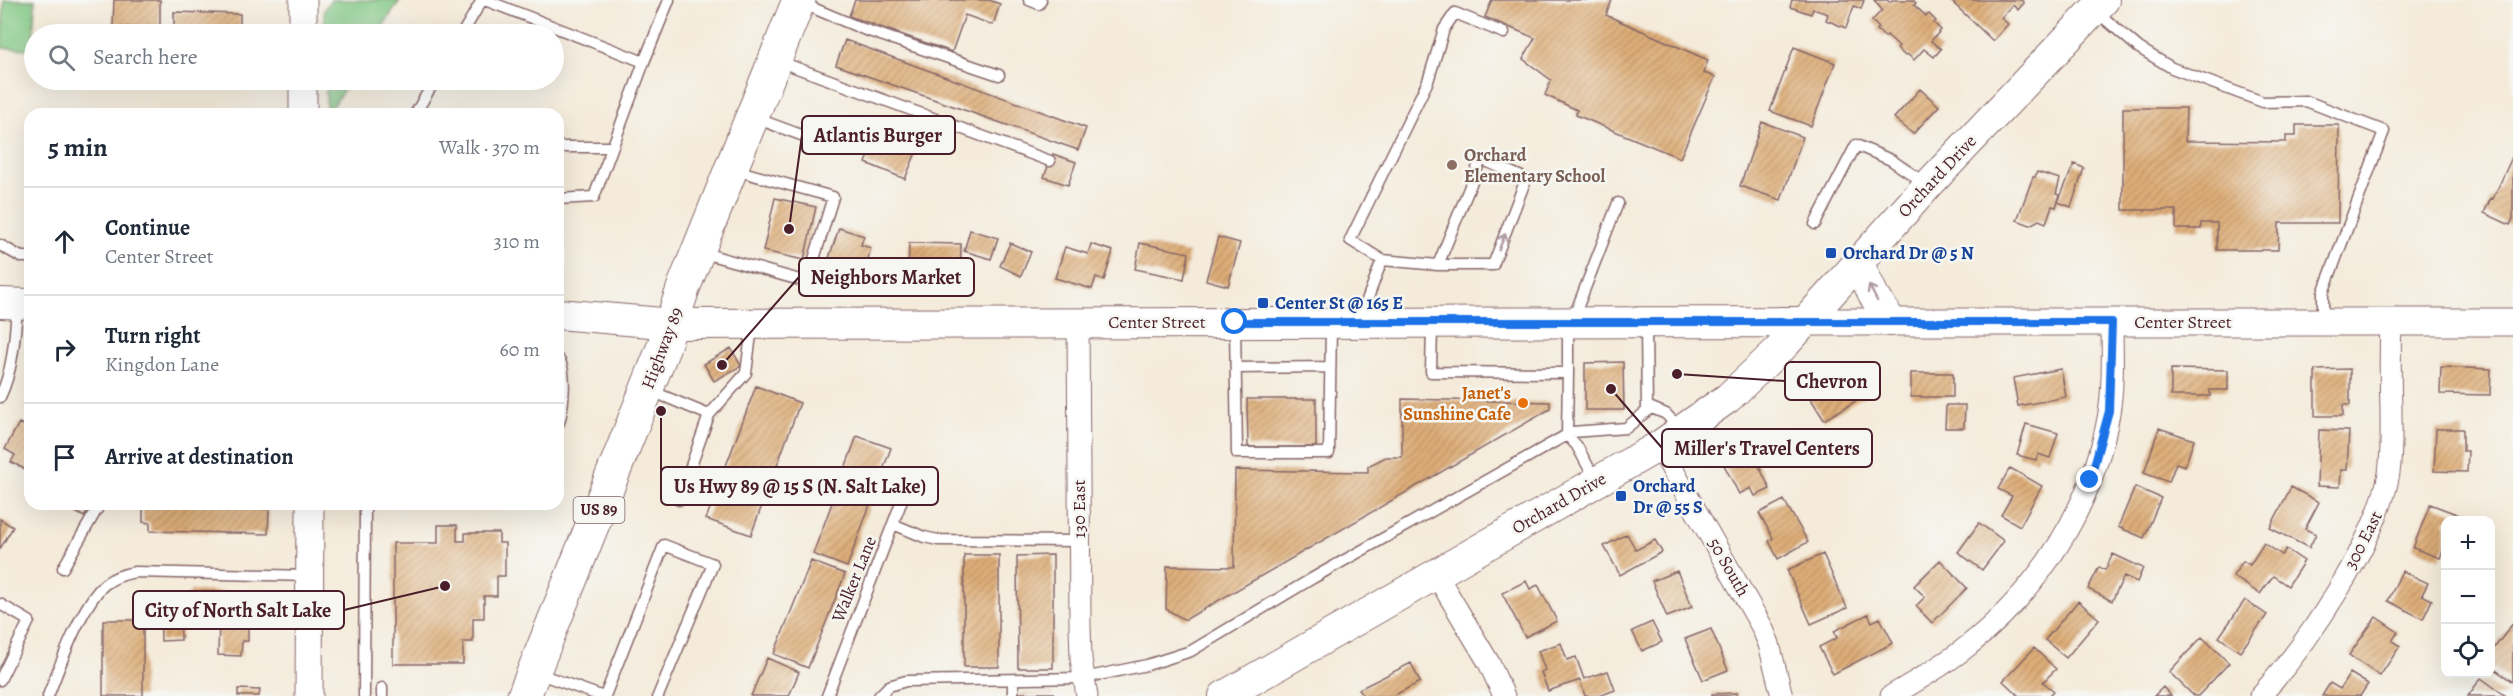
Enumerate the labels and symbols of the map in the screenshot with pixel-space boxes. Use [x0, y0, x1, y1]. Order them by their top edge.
callout: Atlantis Burger [802, 116, 955, 154]
text: Atlantis Burger [813, 122, 942, 149]
street label: Orchard Drive [1892, 129, 1982, 223]
place label: Orchard Elementary School [1464, 143, 1606, 188]
marker: Orchard Elementary School [1445, 158, 1459, 172]
one-way arrow [1497, 233, 1508, 252]
place label: Orchard Dr @ 5 N [1843, 241, 1974, 265]
marker: Orchard Dr @ 5 N [1824, 246, 1838, 260]
callout: Neighbors Market [799, 258, 974, 296]
text: Neighbors Market [811, 264, 962, 291]
one-way arrow [1867, 284, 1878, 302]
place label: Center St @ 165 E [1275, 291, 1403, 315]
marker: Center St @ 165 E [1256, 296, 1270, 310]
street label: Highway 89 [635, 304, 689, 392]
route start [1221, 308, 1247, 334]
street label: Center Street [1108, 310, 1206, 334]
street label: Center Street [2134, 310, 2232, 334]
callout: Chevron [1785, 362, 1880, 400]
text: Chevron [1796, 368, 1868, 395]
place label: Janet's Sunshine Cafe [1403, 381, 1511, 426]
marker: Janet's Sunshine Cafe [1516, 396, 1530, 410]
callout: Miller's Travel Centers [1662, 429, 1872, 467]
text: Miller's Travel Centers [1674, 435, 1860, 462]
street label: Orchard Drive [1507, 466, 1611, 540]
route end [2076, 466, 2102, 492]
callout: Us Hwy 89 @ 15 S (N. Salt Lake) [661, 467, 938, 505]
text: Us Hwy 89 @ 15 S (N. Salt Lake) [674, 473, 926, 500]
place label: Orchard Dr @ 55 S [1633, 474, 1703, 519]
street label: 130 East [1067, 480, 1091, 538]
marker: Orchard Dr @ 55 S [1614, 489, 1628, 503]
road number: US 89 [574, 497, 624, 523]
street label: 300 East [2338, 507, 2388, 573]
street label: Walker Lane [826, 532, 882, 626]
street label: 50 South [1703, 533, 1756, 601]
callout: City of North Salt Lake [133, 591, 344, 629]
text: City of North Salt Lake [145, 597, 331, 624]

